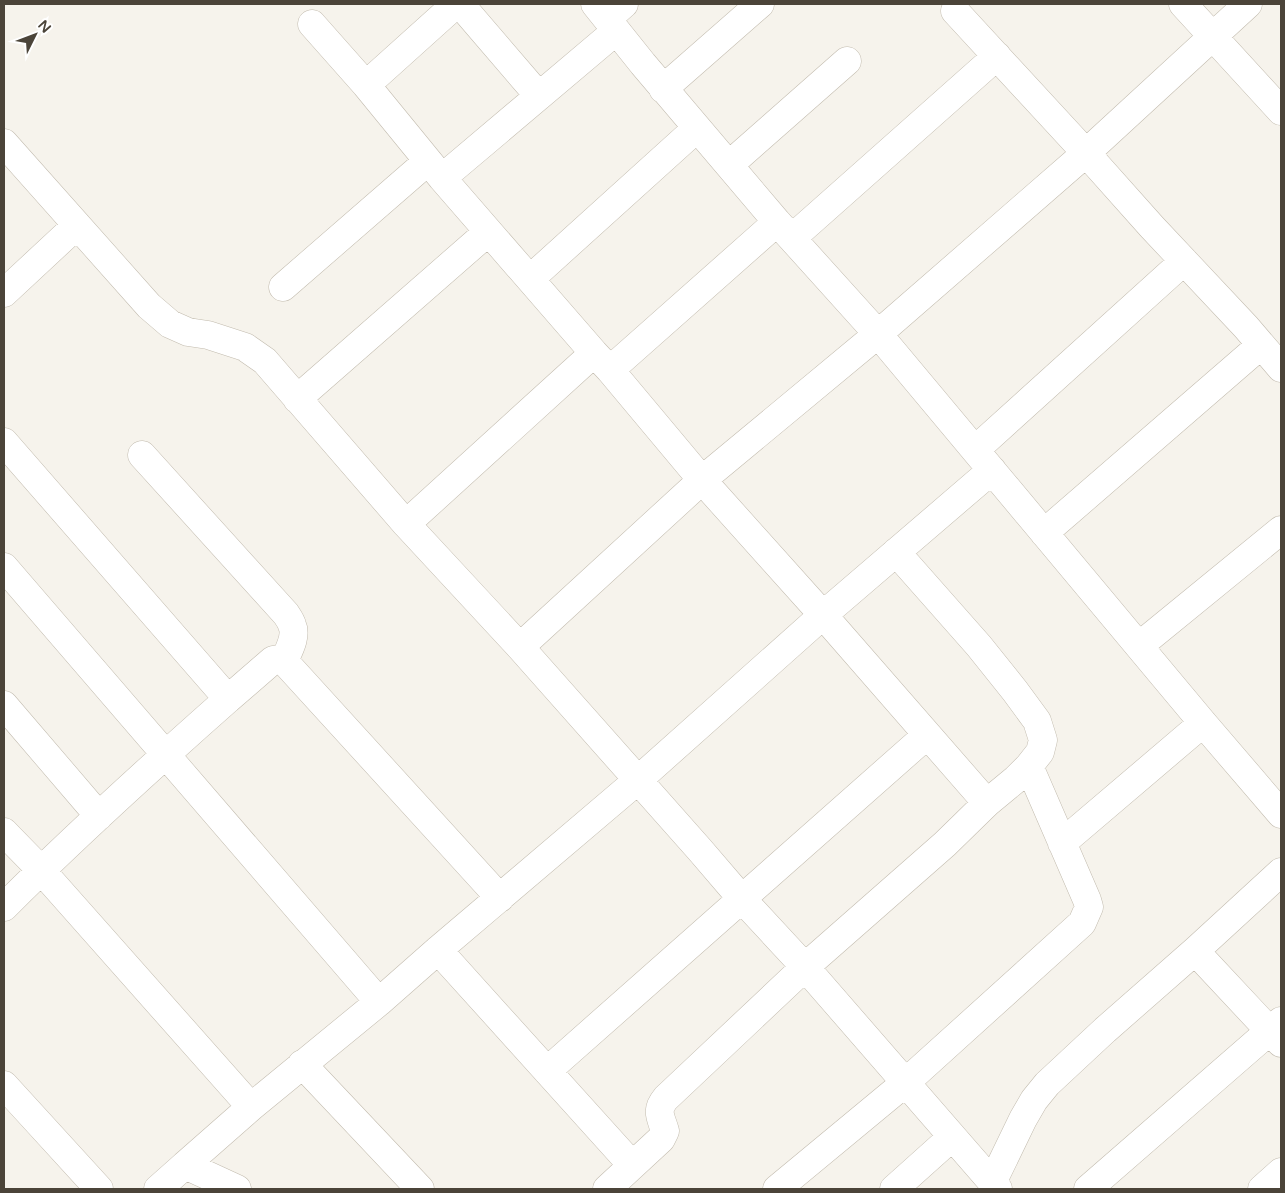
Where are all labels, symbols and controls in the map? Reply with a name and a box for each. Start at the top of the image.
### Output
north arrow [10,10,60,60]
text: N [34,17,54,37]

